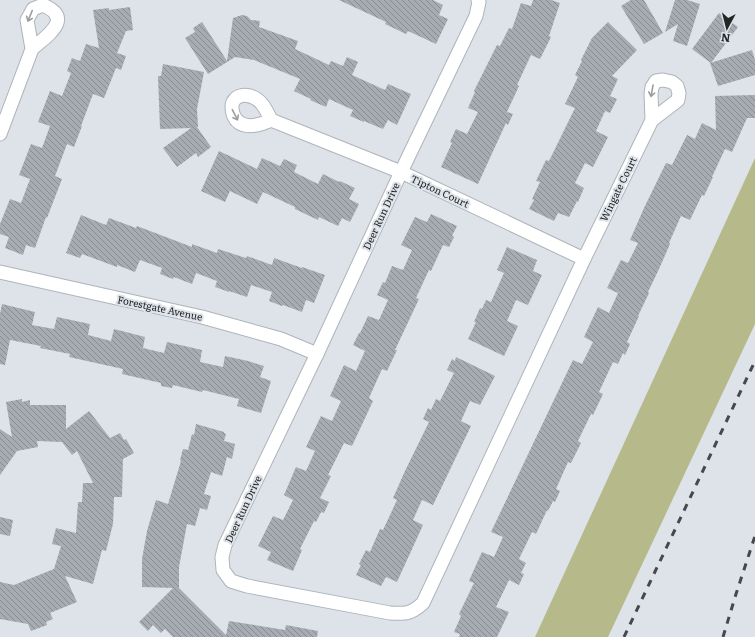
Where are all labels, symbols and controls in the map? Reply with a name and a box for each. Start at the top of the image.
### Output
north arrow [707,8,747,48]
one-way arrow [26,9,33,21]
text: N [720,30,731,47]
one-way arrow [648,84,656,97]
one-way arrow [232,109,239,121]
street label: Wingate Court [595,154,640,224]
street label: Tipton Court [409,170,472,211]
street label: Deer Run Drive [358,180,403,252]
street label: Forestgate Avenue [116,291,204,324]
street label: Deer Run Drive [220,473,265,545]

